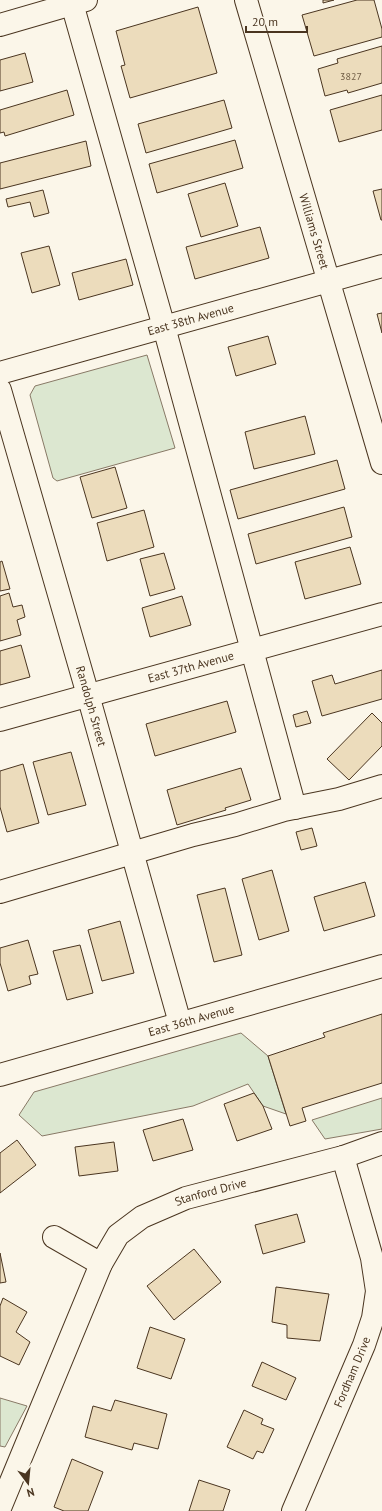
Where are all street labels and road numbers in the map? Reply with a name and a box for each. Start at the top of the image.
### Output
street label: Williams Street [296,192,333,271]
street label: East 38th Avenue [146,300,235,338]
street label: East 37th Avenue [146,648,235,686]
street label: Randolph Street [73,664,110,748]
street label: East 36th Avenue [146,1001,236,1039]
street label: Stanford Drive [172,1175,248,1209]
street label: Fordham Drive [330,1335,373,1410]

